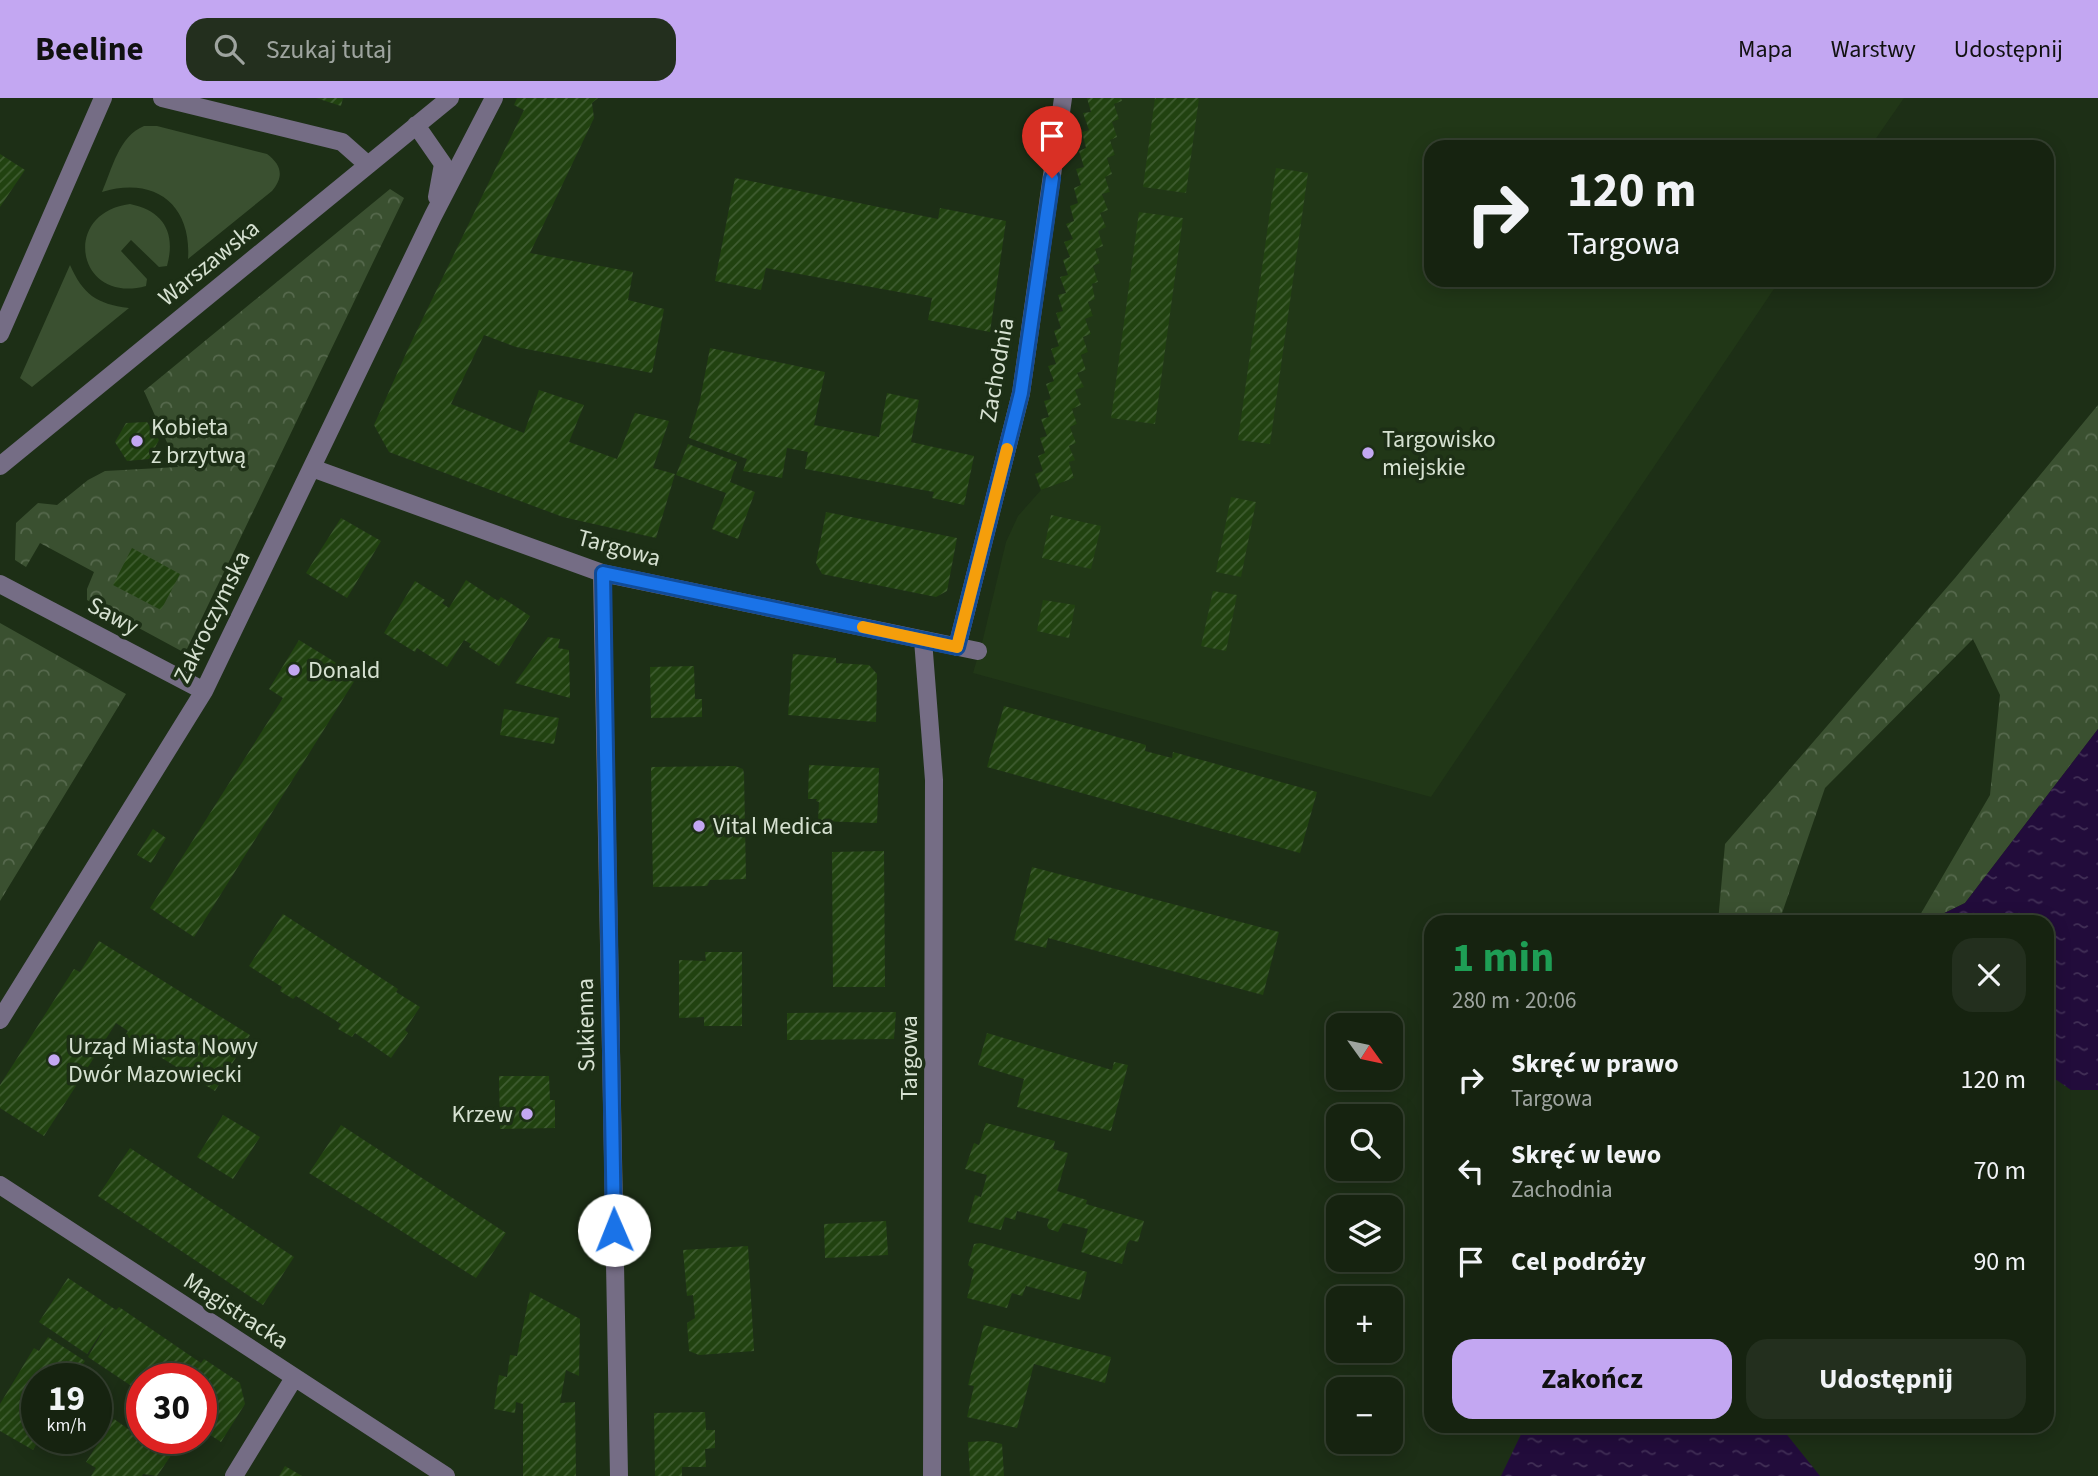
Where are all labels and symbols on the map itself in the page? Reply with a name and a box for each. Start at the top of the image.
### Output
pin [1022,106,1082,178]
street label: Warszawska [151,211,267,315]
street label: Zachodnia [971,315,1023,425]
place label: Kobieta z brzytwą [151,410,246,473]
place label: Targowisko miejskie [1382,422,1496,485]
marker: Kobieta z brzytwą [129,433,145,449]
marker: Targowisko miejskie [1360,445,1376,461]
street label: Targowa [573,520,665,576]
street label: Zakroczymska [165,545,259,689]
street label: Sawy [81,588,145,644]
place label: Donald [308,653,380,688]
marker: Donald [286,662,302,678]
place label: Vital Medica [713,809,833,844]
marker: Vital Medica [691,818,707,834]
street label: Sukienna [568,978,604,1072]
north arrow [1326,1013,1404,1090]
street label: Targowa [892,1015,927,1101]
place label: Urząd Miasta Nowy Dwór Mazowiecki [68,1029,258,1092]
marker: Urząd Miasta Nowy Dwór Mazowiecki [46,1052,62,1068]
place label: Krzew [452,1097,513,1132]
marker: Krzew [519,1106,535,1122]
position arrow [577,1193,651,1267]
street label: Magistracka [176,1264,296,1358]
speed limit sign: 30 [126,1363,217,1454]

